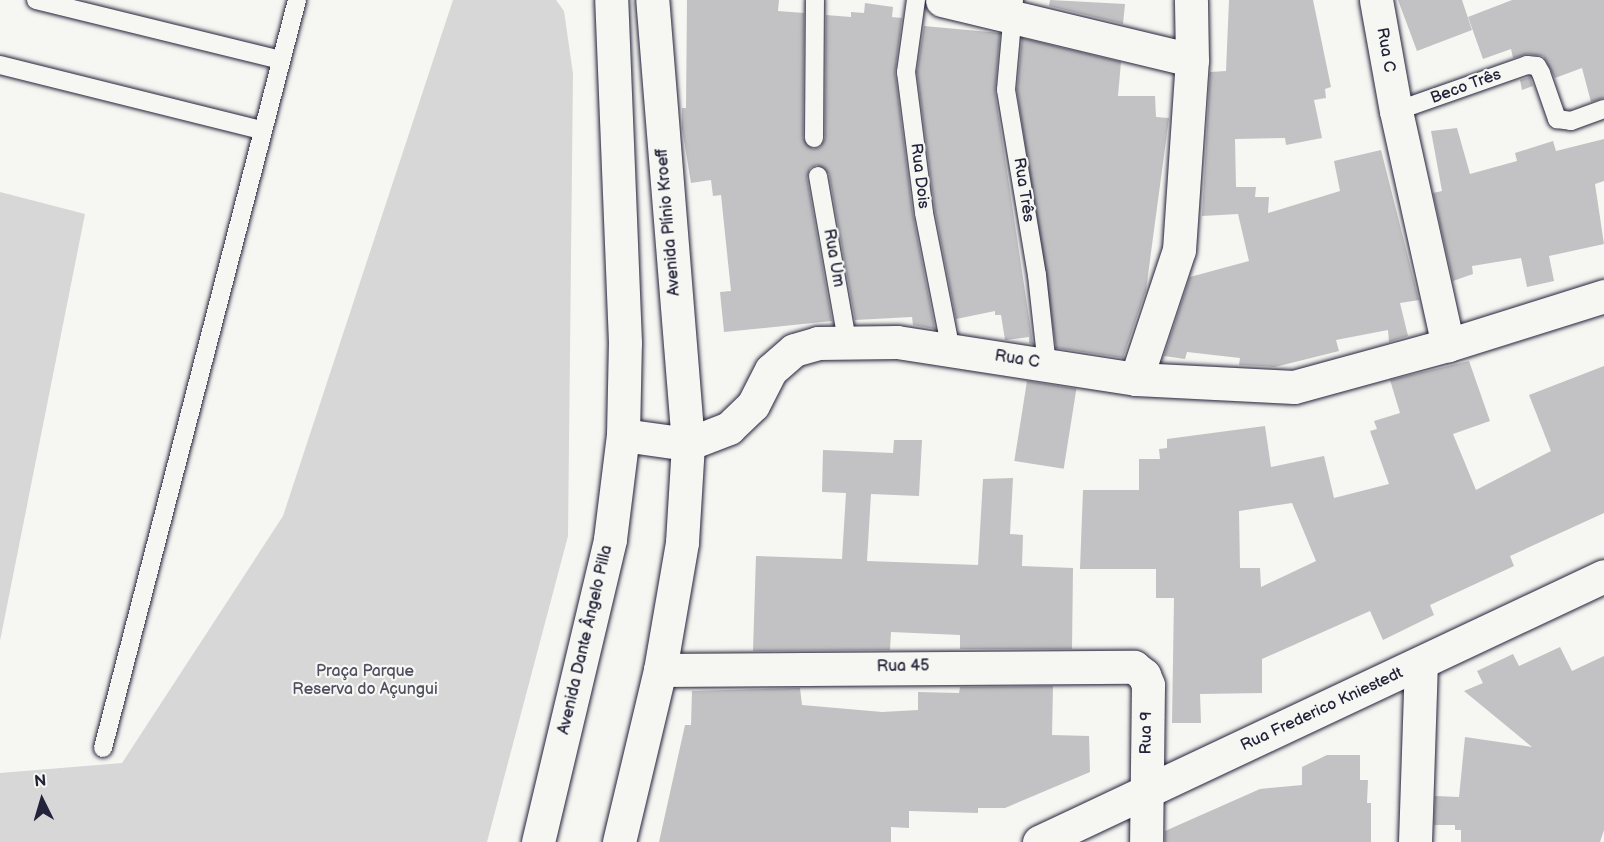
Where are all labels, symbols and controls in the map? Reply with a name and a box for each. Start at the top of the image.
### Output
street label: Rua C [1372,26,1398,74]
street label: Beco Três [1428,65,1504,109]
street label: Rua Dois [905,142,933,210]
street label: Avenida Plínio Kroeff [653,147,685,297]
street label: Rua Três [1008,156,1038,224]
street label: Rua Um [818,227,848,289]
street label: Rua C [993,347,1041,373]
street label: Avenida Dante Ângelo Pilla [555,544,617,736]
street label: Rua 45 [877,657,929,677]
park label: Praça Parque Reserva do Açungui [292,662,438,700]
street label: Rua Frederico Kniestedt [1238,664,1406,756]
street label: Rua 9 [1137,711,1157,755]
north arrow [12,770,72,830]
text: N [34,772,47,792]

